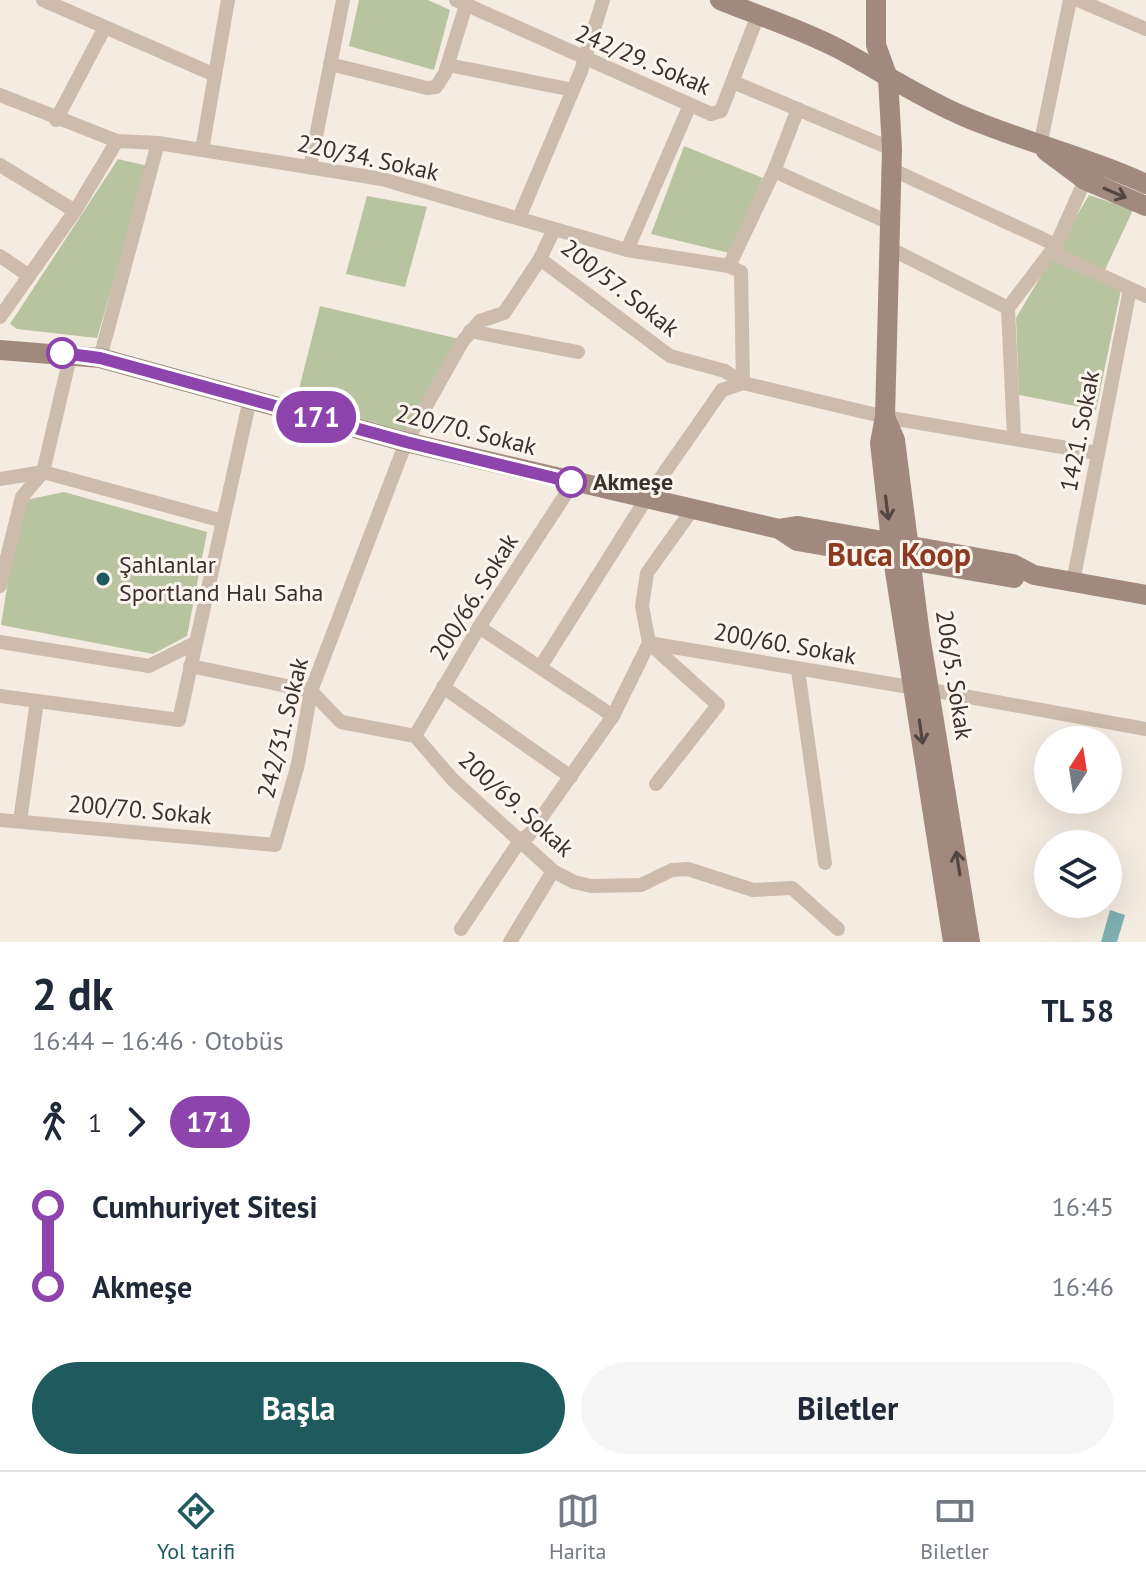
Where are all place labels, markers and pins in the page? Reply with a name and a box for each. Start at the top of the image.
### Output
unlabelled marker [47,338,77,368]
place label: Akmeşe [593,466,673,497]
marker: Akmeşe [556,467,586,497]
place label: Şahlanlar Sportland Halı Saha [119,549,324,608]
marker: Şahlanlar Sportland Halı Saha [94,570,112,588]

